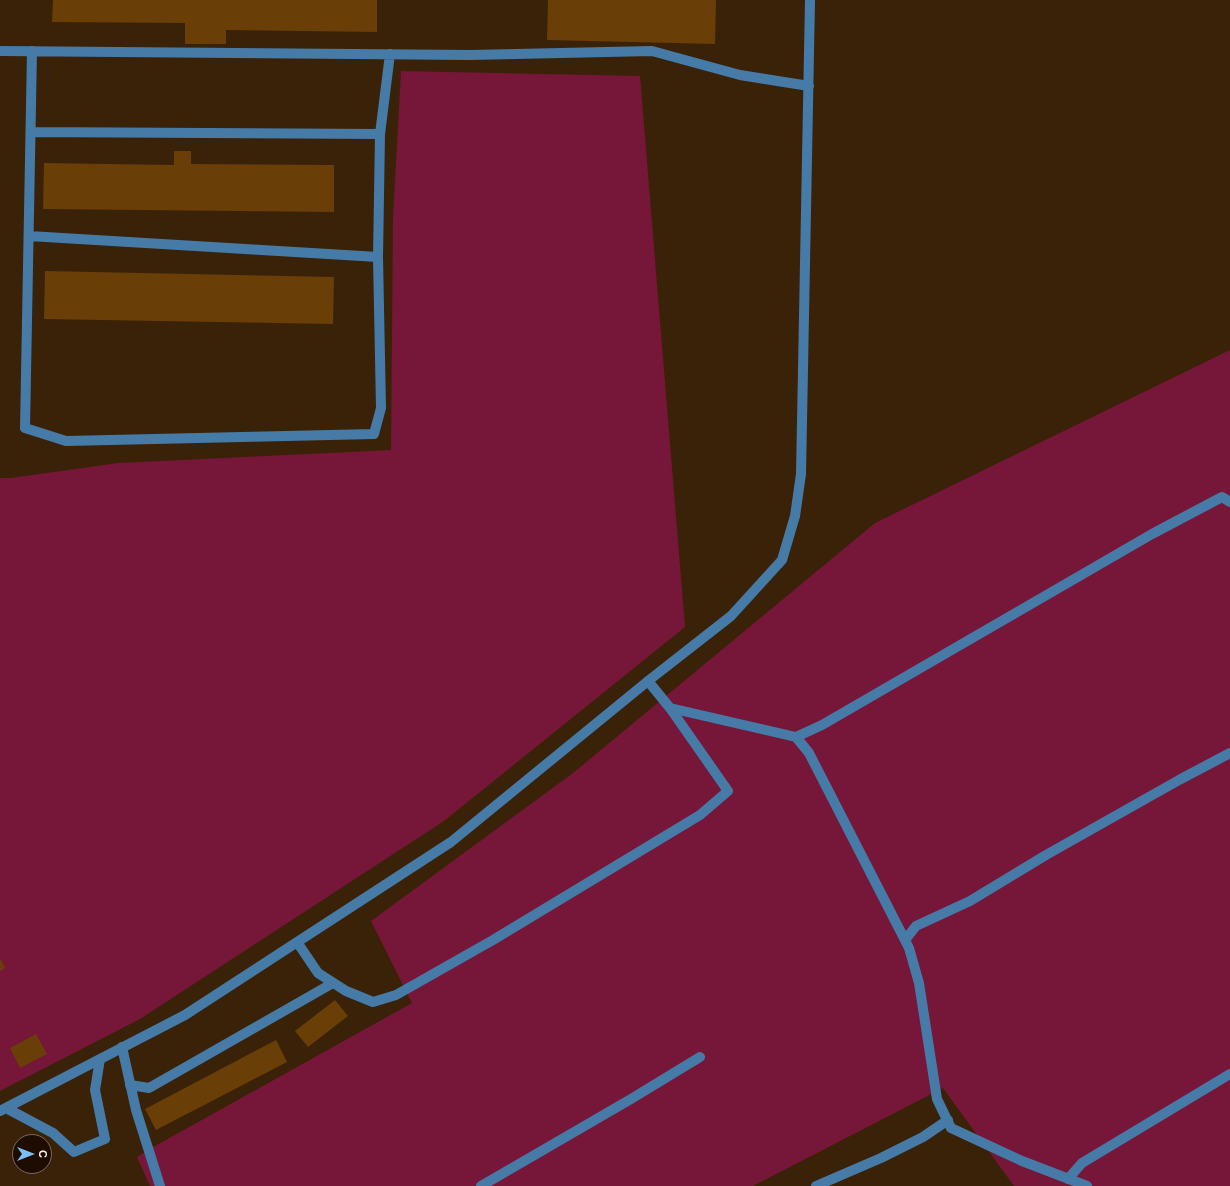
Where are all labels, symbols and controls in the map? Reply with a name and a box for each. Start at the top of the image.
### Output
north arrow [12,1134,52,1174]
text: С [37,1150,49,1158]

